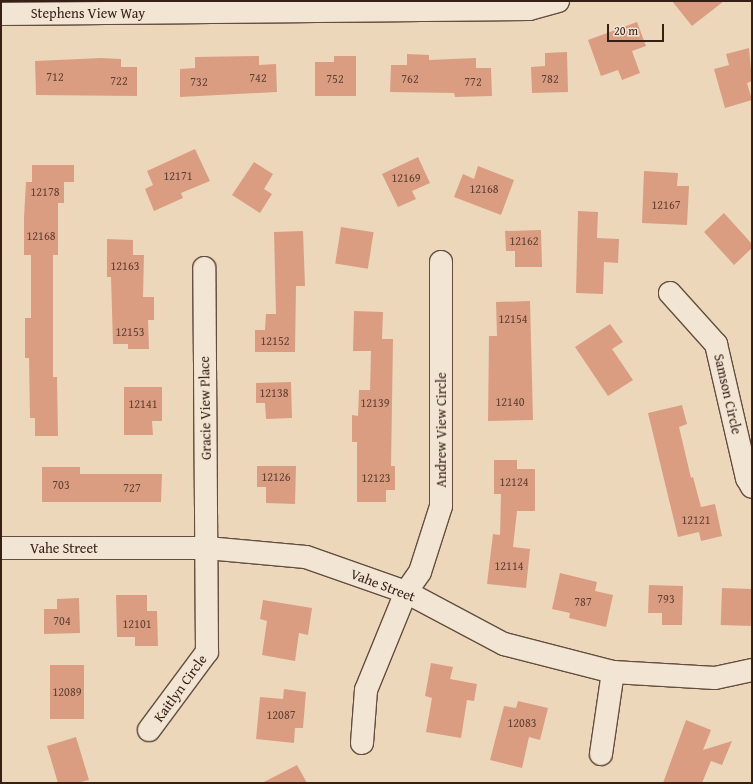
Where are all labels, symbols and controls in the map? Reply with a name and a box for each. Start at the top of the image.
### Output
street label: Stephens View Way [31,5,145,21]
scale bar [609,16,666,42]
text: 20 m [614,22,638,39]
house number: 712 [46,70,64,84]
house number: 742 [249,71,267,85]
house number: 752 [326,72,344,86]
house number: 762 [401,72,419,86]
house number: 782 [541,72,559,86]
house number: 722 [110,74,128,88]
house number: 732 [190,75,208,89]
house number: 772 [464,75,482,89]
house number: 12171 [164,169,192,183]
house number: 12169 [392,171,420,185]
house number: 12168 [470,182,498,196]
house number: 12178 [31,185,59,199]
house number: 12167 [652,198,680,212]
house number: 12168 [27,229,55,243]
house number: 12162 [510,234,538,248]
house number: 12163 [111,259,139,273]
house number: 12154 [499,312,527,326]
house number: 12153 [116,325,144,339]
house number: 12152 [261,334,289,348]
street label: Samson Circle [711,352,745,436]
street label: Gracie View Place [196,356,214,460]
street label: Andrew View Circle [433,372,449,488]
house number: 12138 [260,386,288,400]
house number: 12140 [496,395,524,409]
house number: 12139 [361,396,389,410]
house number: 12141 [129,397,157,411]
house number: 12126 [262,470,290,484]
house number: 12123 [362,471,390,485]
house number: 12124 [500,475,528,489]
house number: 703 [52,478,70,492]
house number: 727 [123,481,141,495]
house number: 12121 [682,513,710,527]
street label: Vahe Street [30,540,98,556]
house number: 12114 [495,559,523,573]
street label: Vahe Street [348,565,418,605]
house number: 793 [657,592,675,606]
house number: 787 [574,595,592,609]
house number: 704 [53,614,71,628]
house number: 12101 [123,617,151,631]
street label: Kaitlyn Circle [150,651,210,725]
house number: 12089 [53,685,81,699]
house number: 12087 [267,708,295,722]
house number: 12083 [508,716,536,730]

